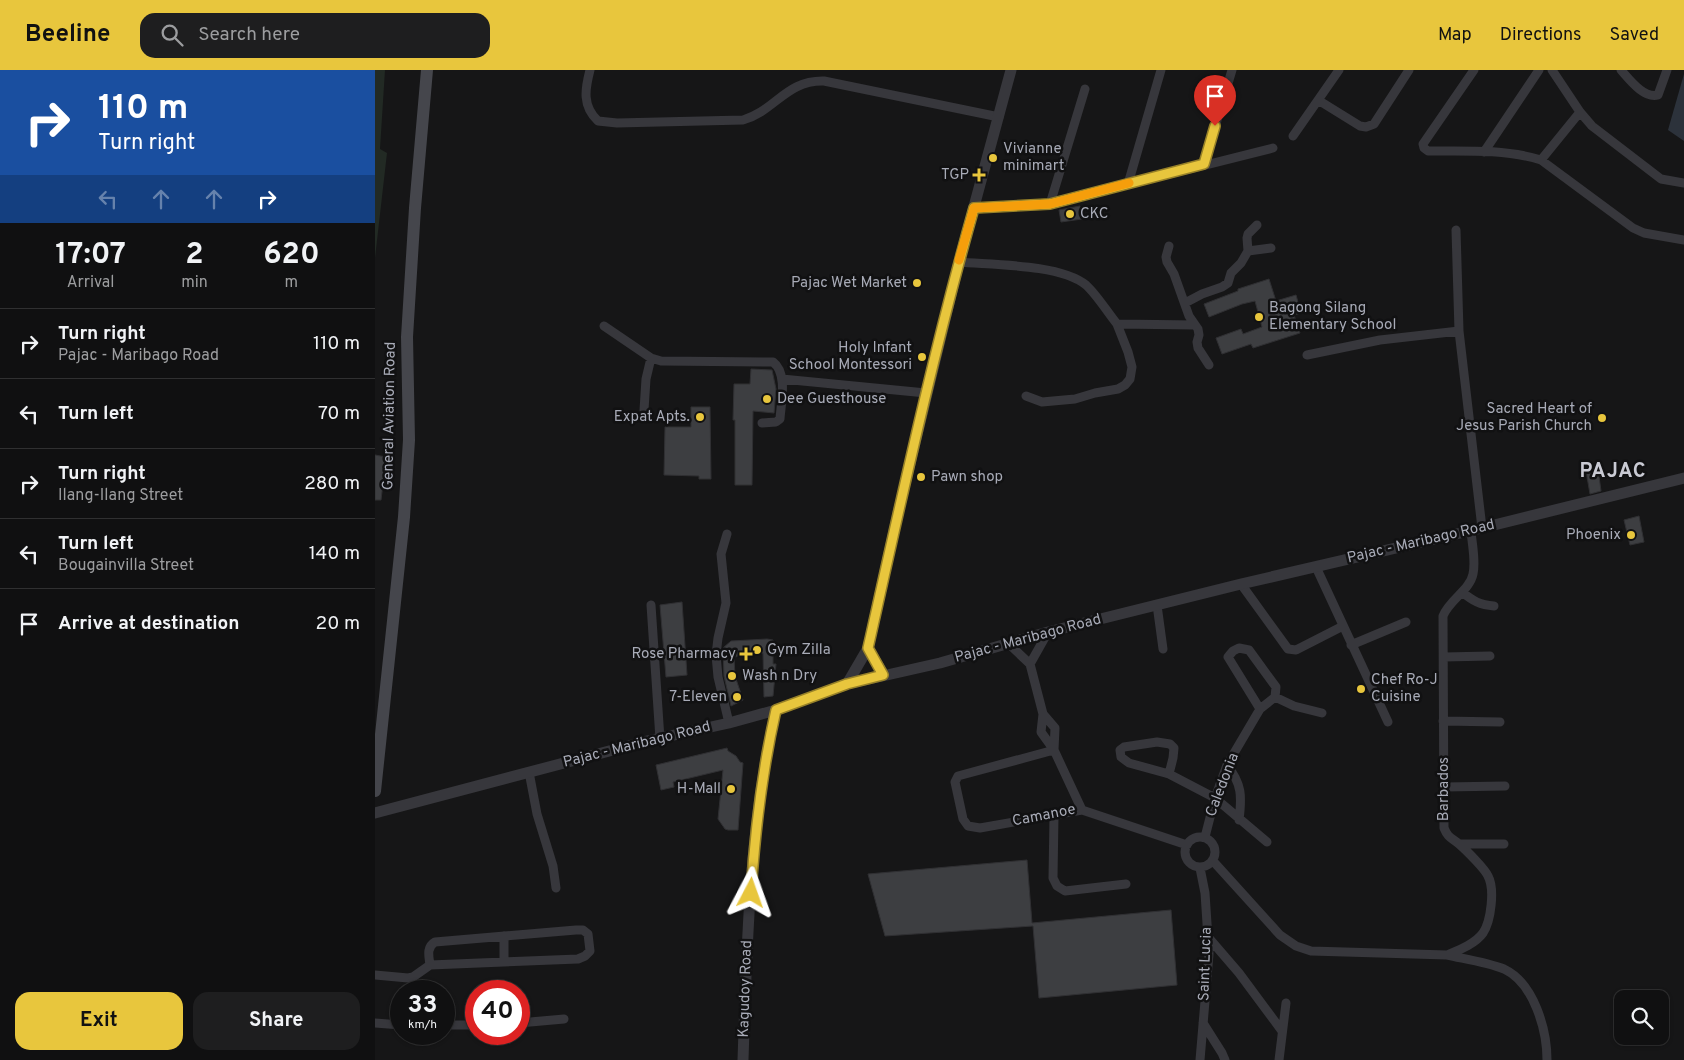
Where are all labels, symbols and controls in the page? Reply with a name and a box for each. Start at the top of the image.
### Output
search box [140,13,490,58]
text: Beeline [25,20,110,50]
icon: search [158,21,186,49]
text: Search here [198,23,300,47]
text: Map [1438,24,1472,47]
text: Directions [1500,24,1582,47]
text: Saved [1610,24,1659,47]
pin [1194,75,1236,126]
icon: arrive [1201,82,1229,110]
text: 110 m [98,87,188,131]
icon: right [15,90,80,155]
text: Turn right [98,130,195,157]
place label: Vivianne minimart [1003,140,1064,176]
marker: Vivianne minimart [987,152,999,164]
place label: TGP [941,166,969,185]
marker: TGP [973,169,985,181]
icon: left [94,185,122,213]
icon: ahead [147,185,175,213]
icon: ahead [200,185,228,213]
icon: right [253,185,281,213]
place label: CKC [1080,205,1109,224]
marker: CKC [1064,208,1076,220]
text: 17:07 [55,237,126,274]
text: 2 [185,237,204,274]
text: 620 [263,237,320,274]
text: Arrival [67,273,114,293]
text: min [181,273,208,293]
text: m [285,273,298,293]
place label: Pajac Wet Market [791,274,907,293]
marker: Pajac Wet Market [911,277,923,289]
place label: Bagong Silang Elementary School [1269,299,1396,335]
marker: Bagong Silang Elementary School [1253,311,1265,323]
text: Turn right [58,322,146,346]
icon: right [15,330,43,358]
text: 110 m [313,332,360,356]
place label: Holy Infant School Montessori [789,339,912,375]
street label: General Aviation Road [379,342,401,490]
text: Pajac - Maribago Road [58,346,219,366]
marker: Holy Infant School Montessori [916,351,928,363]
place label: Dee Guesthouse [777,390,886,409]
marker: Dee Guesthouse [761,393,773,405]
icon: left [15,400,43,428]
place label: Sacred Heart of Jesus Parish Church [1456,400,1592,436]
text: Turn left [58,402,134,426]
text: 70 m [318,402,360,426]
place label: Expat Apts. [614,408,690,427]
marker: Expat Apts. [694,411,706,423]
marker: Sacred Heart of Jesus Parish Church [1596,412,1608,424]
district label: PAJAC [1579,459,1647,485]
text: Turn right [58,462,146,486]
place label: Pawn shop [931,468,1003,487]
icon: right [15,470,43,498]
marker: Pawn shop [915,471,927,483]
text: 280 m [304,472,360,496]
text: Ilang-Ilang Street [58,486,183,506]
street label: Pajac - Maribago Road [1345,516,1497,568]
place label: Phoenix [1566,526,1621,545]
marker: Phoenix [1625,529,1637,541]
text: Turn left [58,532,134,556]
icon: left [15,540,43,568]
text: 140 m [309,542,360,566]
text: Bougainvilla Street [58,556,194,576]
icon: arrive [15,610,43,638]
street label: Pajac - Maribago Road [953,610,1103,668]
text: Arrive at destination [58,612,239,636]
text: 20 m [316,612,360,636]
place label: Gym Zilla [767,641,831,660]
marker: Gym Zilla [751,644,763,656]
place label: Rose Pharmacy [631,645,736,664]
marker: Rose Pharmacy [740,648,752,660]
place label: Wash n Dry [742,667,817,686]
marker: Wash n Dry [726,670,738,682]
place label: Chef Ro-J Cuisine [1371,671,1438,707]
marker: Chef Ro-J Cuisine [1355,683,1367,695]
place label: 7-Eleven [669,688,727,707]
marker: 7-Eleven [731,691,743,703]
street label: Pajac - Maribago Road [561,718,713,772]
street label: Caledonia [1202,750,1244,820]
street label: Barbados [1435,757,1454,821]
place label: H-Mall [677,780,721,799]
marker: H-Mall [725,783,737,795]
street label: Camanoe [1011,801,1077,831]
position arrow [724,866,776,918]
street label: Saint Lucia [1195,927,1217,1001]
street label: Kagudoy Road [735,940,757,1038]
speed limit sign: 40 [465,980,530,1045]
text: 33 [408,990,437,1022]
map controls [1614,990,1669,1045]
button: search [1614,990,1669,1045]
button: Exit [15,992,183,1050]
button: Share [193,992,360,1050]
text: km/h [408,1017,437,1033]

